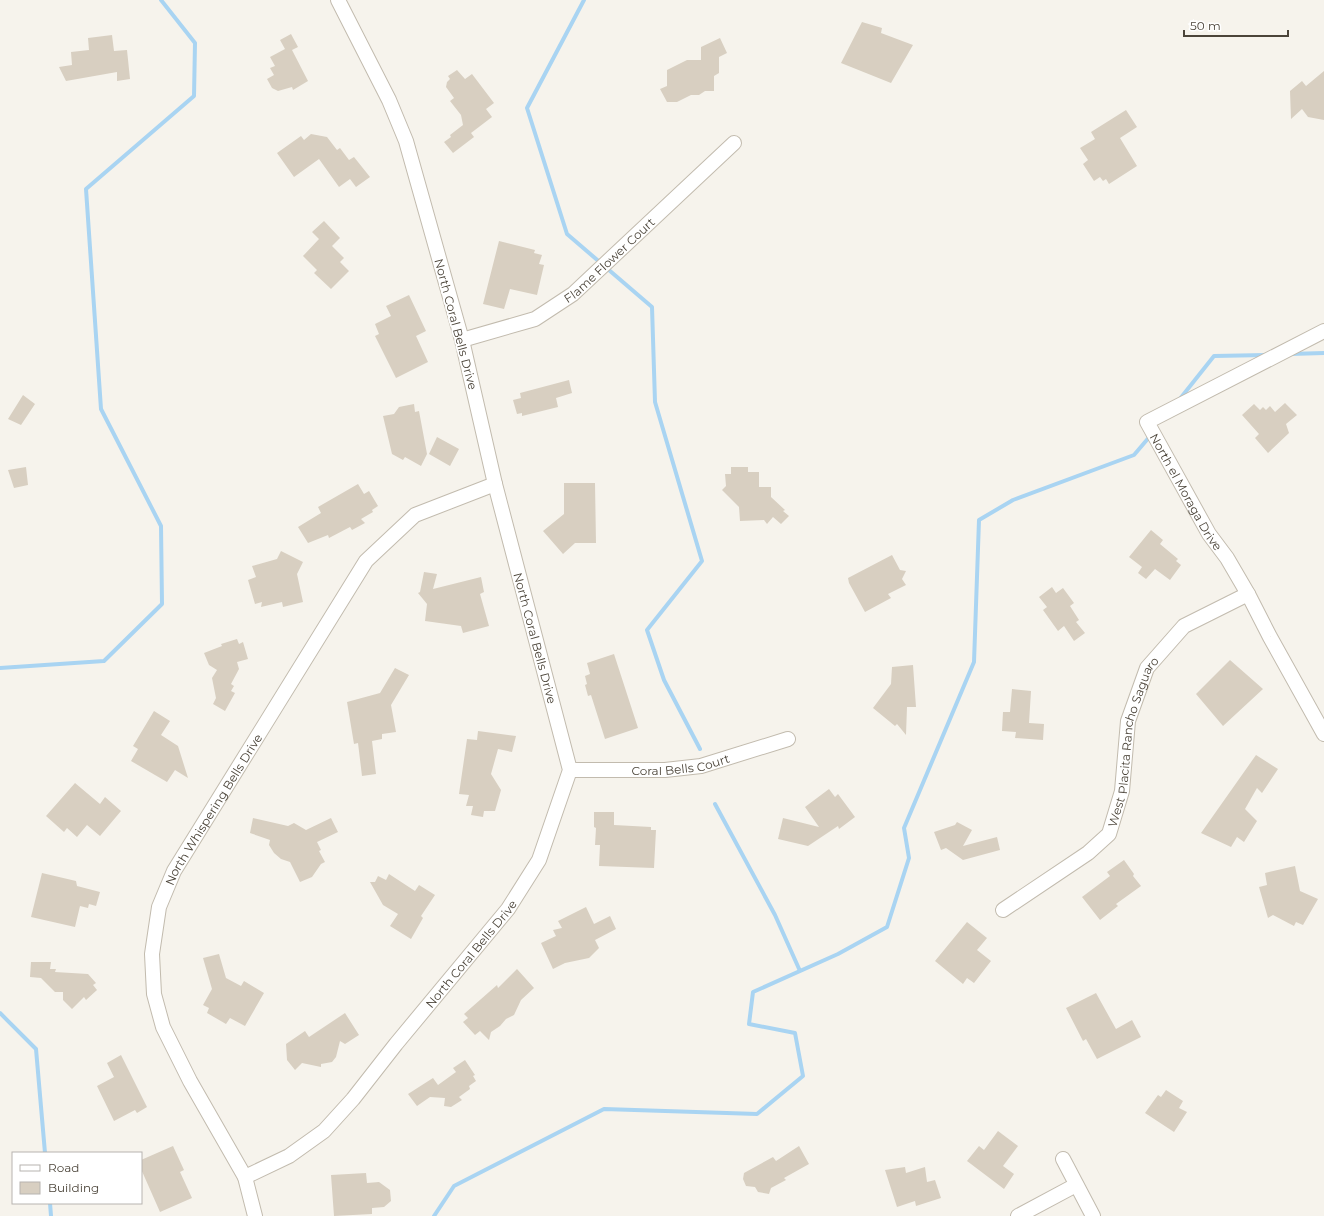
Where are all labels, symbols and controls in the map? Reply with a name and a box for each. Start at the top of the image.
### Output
scale bar [1184,12,1288,38]
text: 50 m [1190,18,1221,33]
street label: Flame Flower Court [561,214,658,306]
street label: North Coral Bells Drive [431,257,481,391]
street label: North el Moraga Drive [1147,430,1226,553]
street label: North Coral Bells Drive [510,571,560,705]
street label: West Placita Rancho Saguaro [1104,653,1161,829]
street label: North Whispering Bells Drive [161,731,265,887]
street label: Coral Bells Court [631,750,731,778]
street label: North Coral Bells Drive [422,897,519,1011]
legend [12,1152,142,1204]
text: Road [48,1160,79,1175]
text: Building [48,1180,99,1195]

